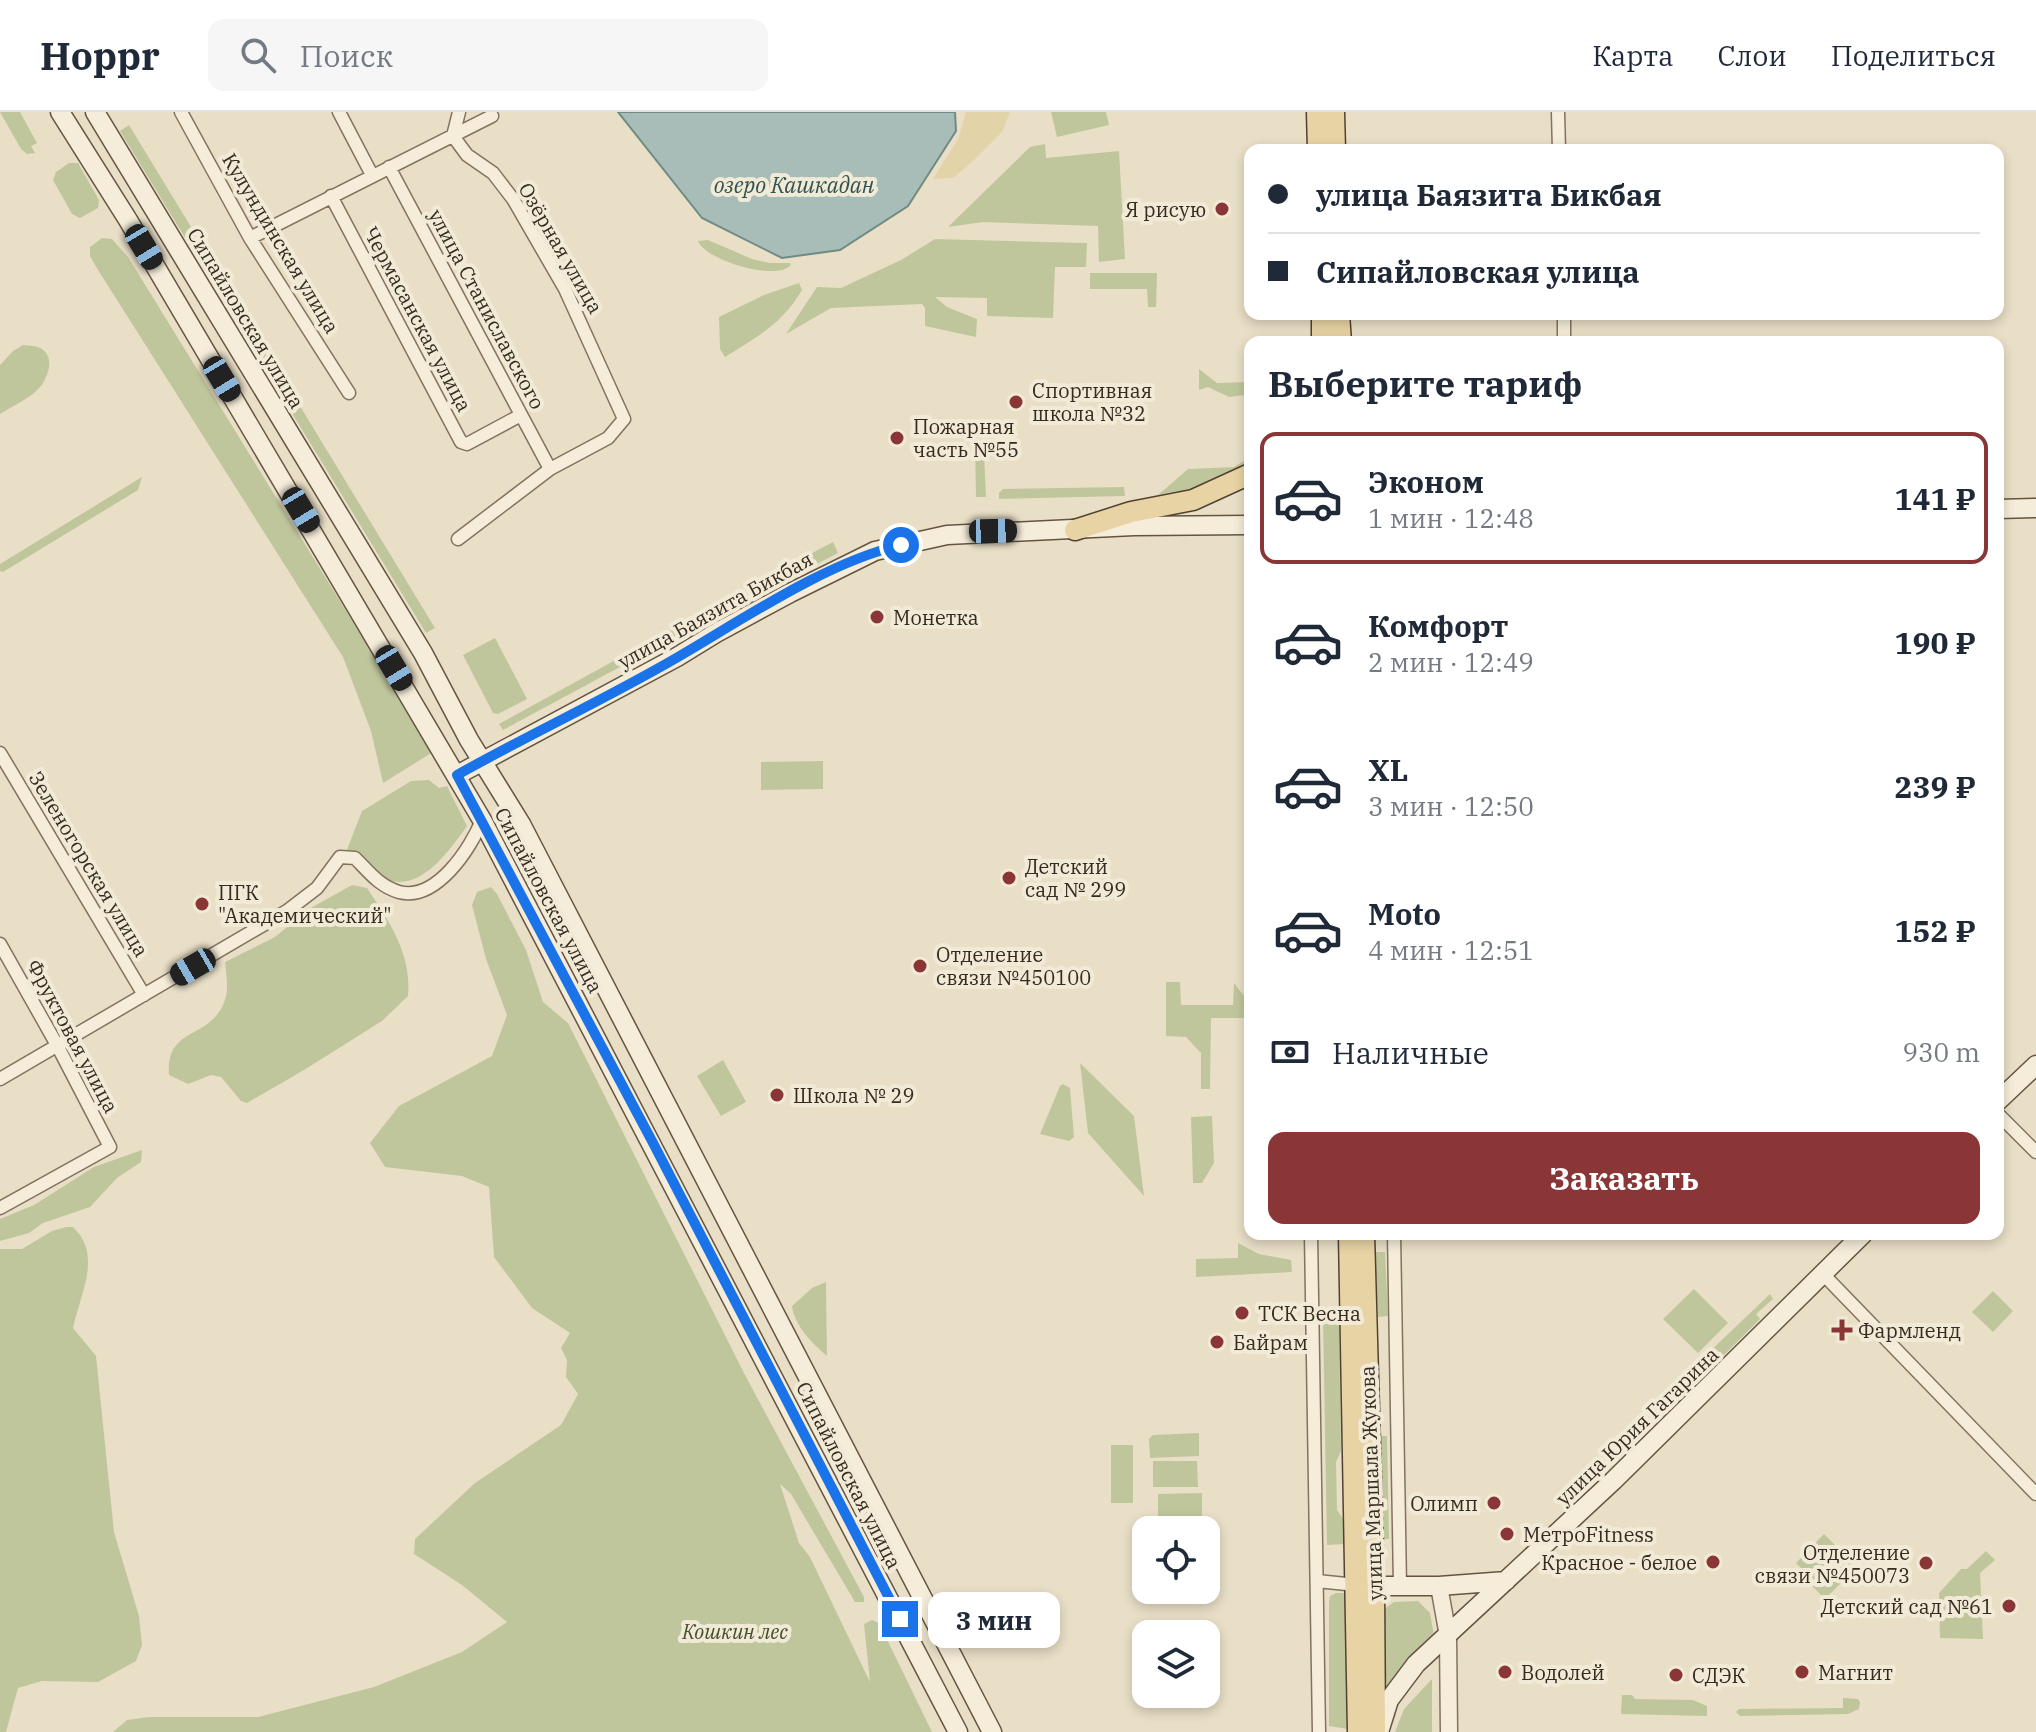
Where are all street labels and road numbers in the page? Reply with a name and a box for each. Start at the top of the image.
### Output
street label: Кулундинская улица [216,148,346,338]
street label: Озёрная улица [513,178,609,318]
street label: улица Станиславского [423,204,551,414]
street label: Чермасанская улица [358,222,478,416]
street label: Сипайловская улица [181,223,311,413]
street label: улица Баязита Бикбая [613,545,817,675]
street label: Зеленогорская улица [23,766,155,962]
street label: Сипайловская улица [489,803,609,998]
street label: Фруктовая улица [21,954,125,1118]
street label: улица Юрия Гагарина [1550,1341,1724,1511]
street label: улица Маршала Жукова [1353,1365,1389,1601]
street label: Сипайловская улица [790,1377,908,1573]

